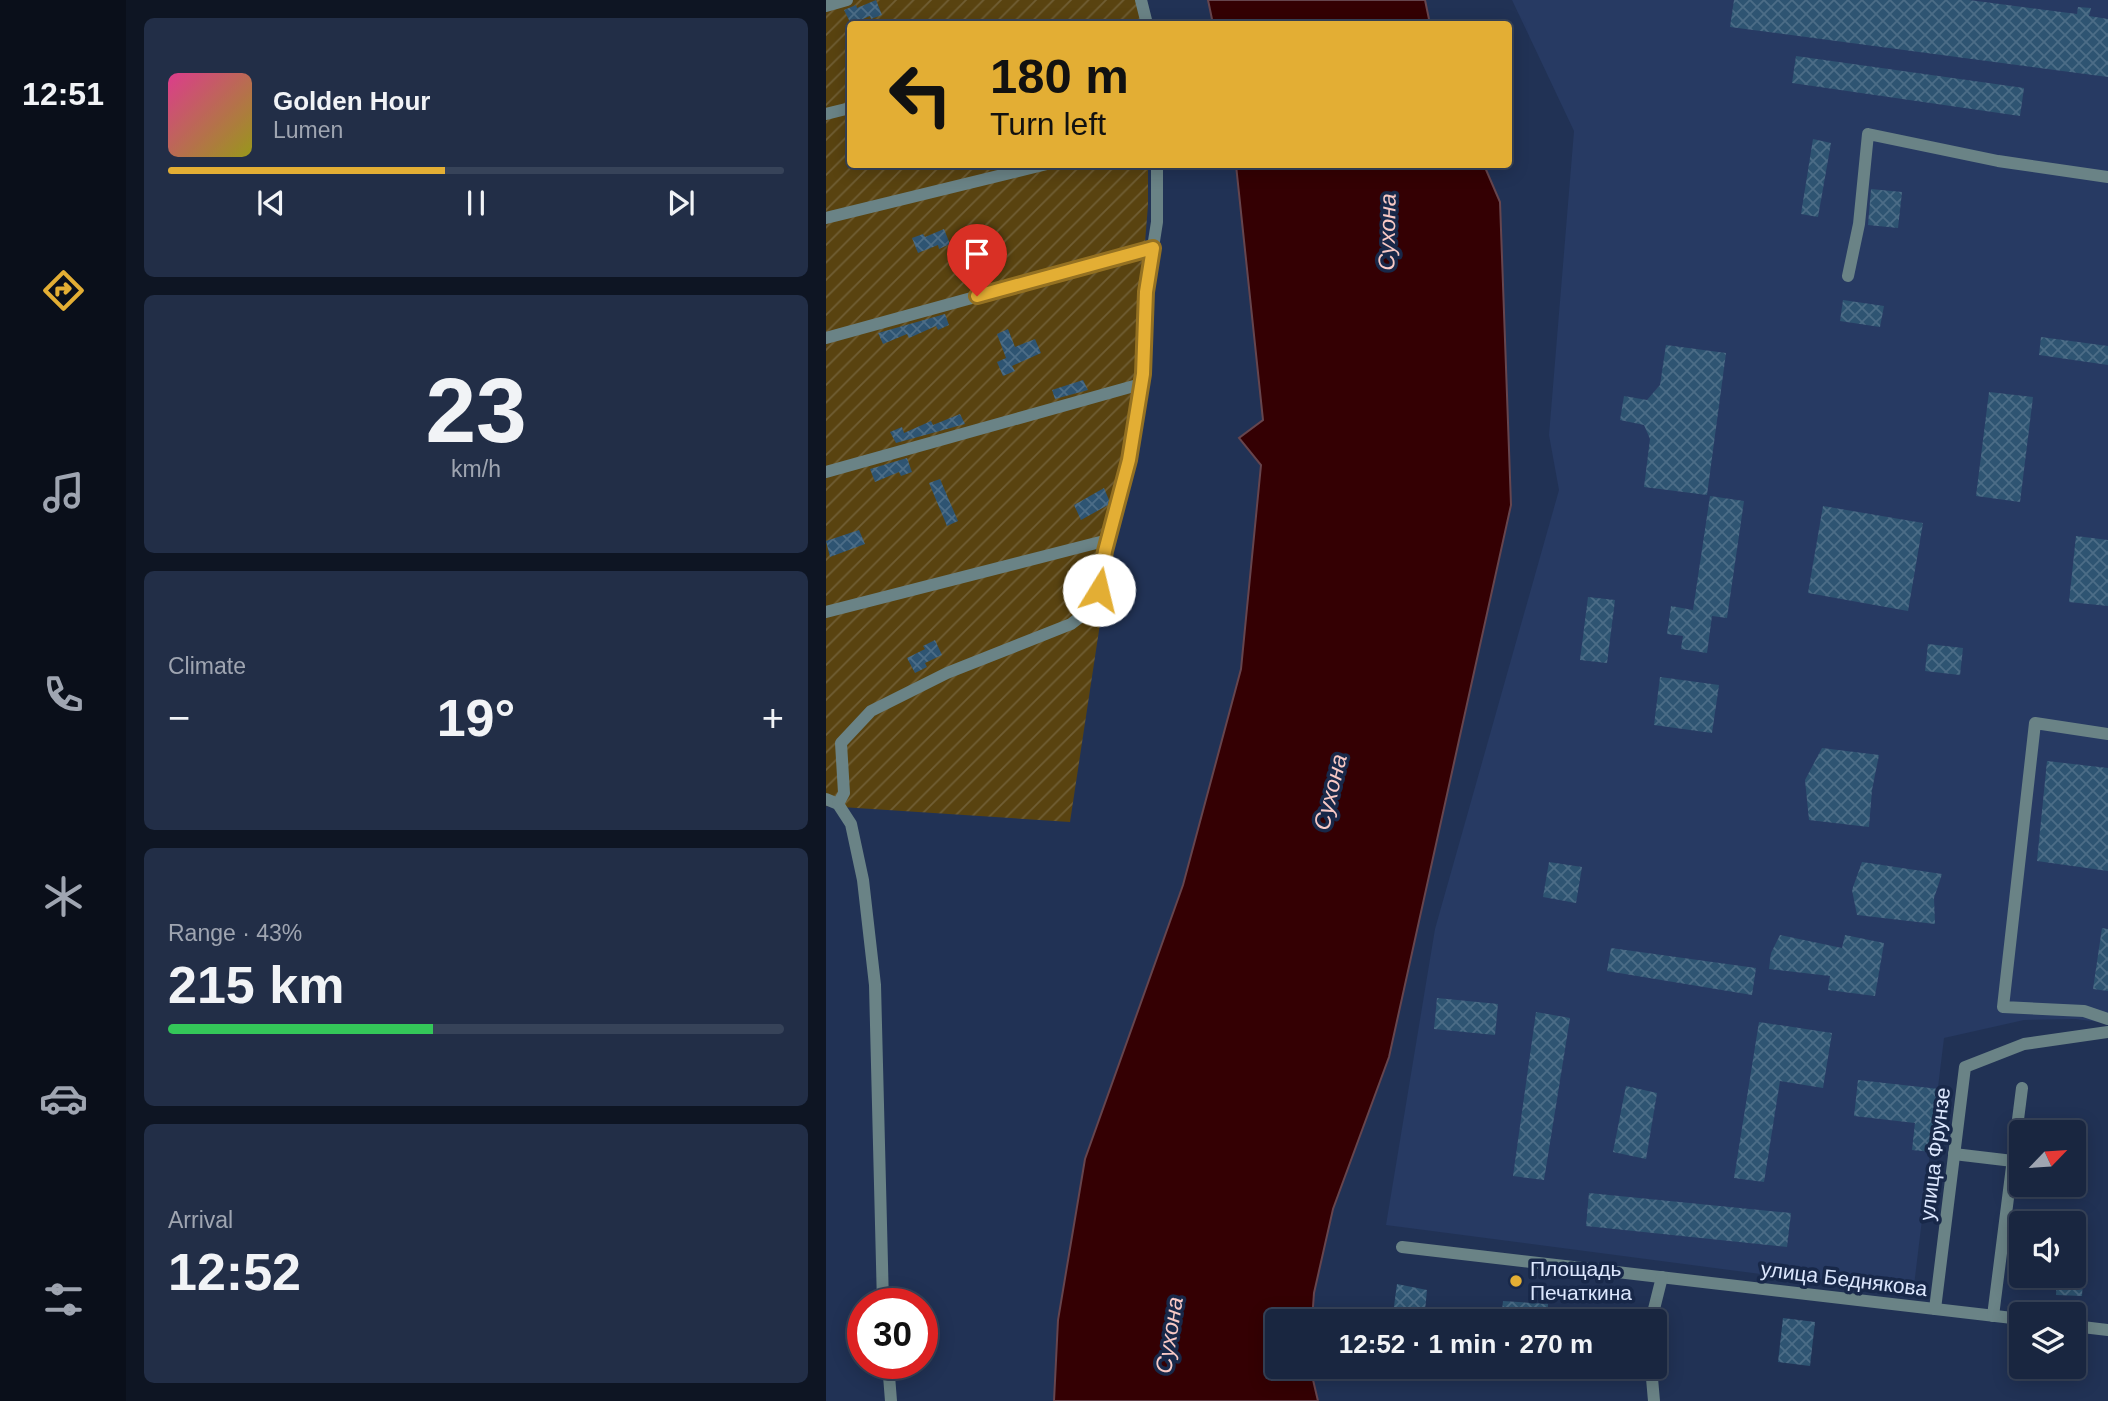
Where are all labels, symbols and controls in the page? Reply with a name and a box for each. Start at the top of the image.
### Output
icon: left [875,49,966,140]
text: 180 m [990,49,1129,103]
text: 12:51 [22,76,104,112]
text: Golden Hour [273,86,430,116]
text: Turn left [990,106,1106,142]
text: Lumen [273,117,343,143]
icon: previous [252,184,290,222]
icon: pause [457,184,495,222]
icon: next [662,184,700,222]
water label: Сухона [1373,193,1401,271]
pin [947,224,1007,296]
icon: arrive [958,235,996,273]
icon: directions [39,266,88,315]
text: 23 [425,360,527,461]
text: km/h [451,456,501,482]
icon: music [39,468,88,517]
position arrow [1062,553,1136,627]
text: Climate [168,653,246,679]
icon: phone [39,670,88,719]
text: 19° [437,689,515,747]
text: − [168,697,190,739]
text: + [762,697,784,739]
water label: Сухона [1308,751,1352,833]
icon: climate [39,872,88,921]
text: Range · 43% [168,920,302,946]
text: 215 km [168,956,344,1014]
icon: car [39,1074,88,1123]
street label: улица Фрунзе [1915,1086,1954,1222]
north arrow [2009,1120,2086,1197]
map controls [2009,1120,2086,1379]
text: Arrival [168,1207,233,1233]
button: sound [2009,1211,2086,1288]
text: 12:52 [168,1243,301,1301]
place label: Площадь Печаткина [1530,1257,1632,1304]
street label: улица Беднякова [1760,1257,1929,1300]
marker: Площадь Печаткина [1508,1273,1524,1289]
icon: filters [39,1275,88,1324]
speed limit sign: 30 [847,1288,938,1379]
water label: Сухона [1150,1295,1188,1375]
button: layers [2009,1302,2086,1379]
text: 12:52 · 1 min · 270 m [1339,1329,1593,1359]

